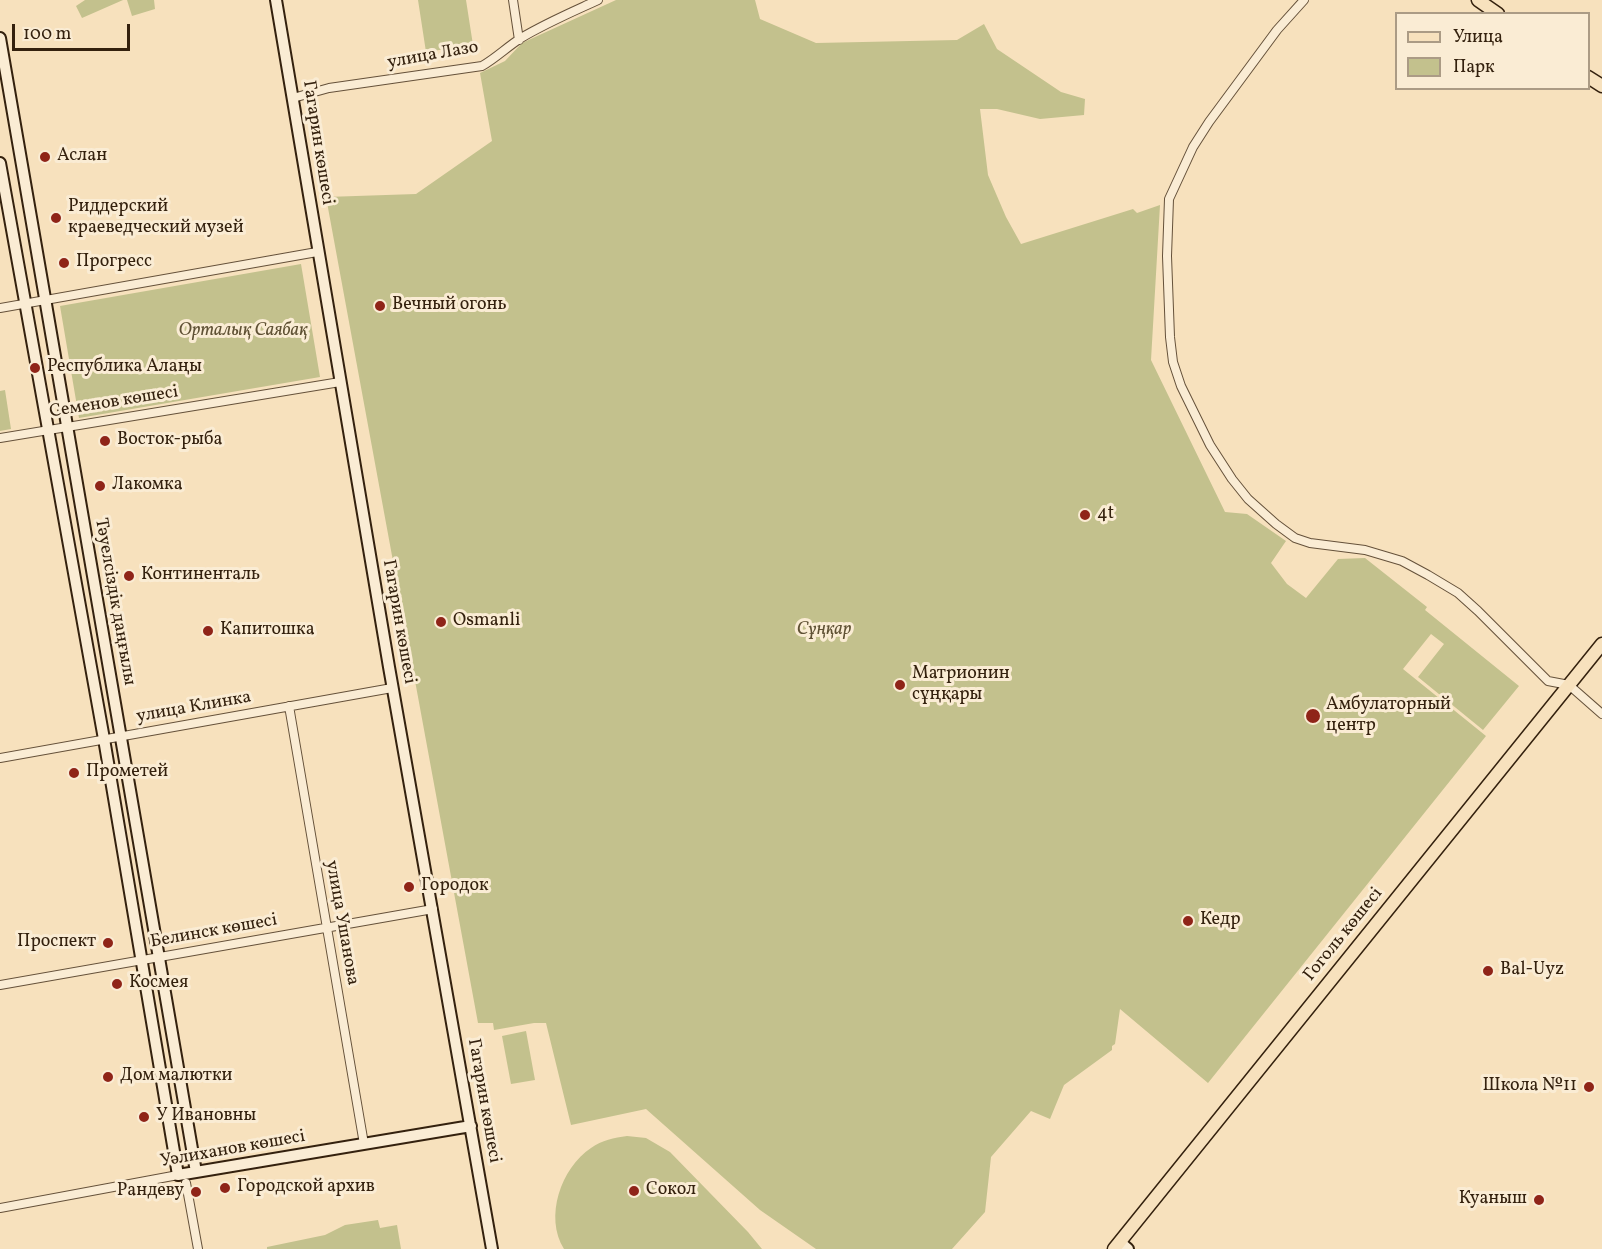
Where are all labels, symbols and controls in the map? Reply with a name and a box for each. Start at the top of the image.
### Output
scale bar [15,12,134,50]
legend [1395,12,1590,90]
text: 100 m [23,22,72,47]
text: Улица [1453,25,1503,50]
street label: улица Лазо [386,37,480,75]
text: Парк [1453,55,1495,80]
street label: Гагарин көшесі [296,79,338,207]
place label: Аслан [57,146,107,168]
marker: Аслан [38,150,52,164]
place label: Риддерский краеведческий музей [68,197,244,240]
marker: Риддерский краеведческий музей [49,211,63,225]
place label: Прогресс [76,252,152,274]
marker: Прогресс [57,256,71,270]
place label: Вечный огонь [392,295,507,317]
marker: Вечный огонь [373,299,387,313]
park label: Орталық Саябақ [178,321,308,343]
place label: Республика Алаңы [47,357,202,379]
marker: Республика Алаңы [28,361,42,375]
street label: Семенов көшесі [48,382,180,424]
place label: Восток-рыба [117,430,222,452]
marker: Восток-рыба [98,434,112,448]
place label: Лакомка [112,475,183,497]
marker: Лакомка [93,479,107,493]
place label: 4t [1097,504,1114,526]
marker: 4t [1078,508,1092,522]
street label: Тәуелсіздік даңғылы [89,517,139,687]
street label: Гагарин көшесі [376,558,420,686]
place label: Континенталь [141,565,260,587]
marker: Континенталь [122,569,136,583]
place label: Osmanli [453,611,520,633]
marker: Osmanli [434,615,448,629]
place label: Капитошка [220,620,315,642]
park label: Сұңқар [797,620,851,642]
marker: Капитошка [201,624,215,638]
place label: Матрионин сұңқары [912,664,1010,706]
marker: Матрионин сұңқары [893,678,907,692]
street label: улица Клинка [135,687,253,729]
place label: Амбулаторный центр [1326,695,1451,738]
marker: Амбулаторный центр [1304,707,1322,725]
place label: Прометей [86,762,168,784]
marker: Прометей [67,766,81,780]
street label: улица Ушанова [319,859,363,987]
place label: Городок [421,876,489,898]
marker: Городок [402,880,416,894]
street label: Гоголь көшесі [1300,884,1388,986]
street label: Белинск көшесі [149,910,279,954]
place label: Кедр [1200,910,1241,932]
marker: Кедр [1181,914,1195,928]
place label: Проспект [17,932,96,954]
marker: Проспект [101,936,115,950]
place label: Bal-Uyz [1500,960,1564,982]
marker: Bal-Uyz [1481,964,1495,978]
place label: Космея [129,973,188,995]
marker: Космея [110,977,124,991]
street label: Гагарин көшесі [461,1037,505,1165]
place label: Дом малютки [120,1066,232,1088]
marker: Дом малютки [101,1070,115,1084]
place label: Школа №11 [1483,1076,1577,1098]
marker: Школа №11 [1582,1080,1596,1094]
place label: У Ивановны [156,1106,256,1128]
marker: У Ивановны [137,1110,151,1124]
street label: Уәлиханов көшесі [159,1127,307,1173]
place label: Городской архив [237,1177,375,1199]
place label: Сокол [646,1180,696,1202]
place label: Рандеву [117,1181,184,1203]
marker: Городской архив [218,1181,232,1195]
marker: Сокол [627,1184,641,1198]
marker: Рандеву [189,1185,203,1199]
place label: Куаныш [1459,1189,1527,1211]
marker: Куаныш [1532,1193,1546,1207]

